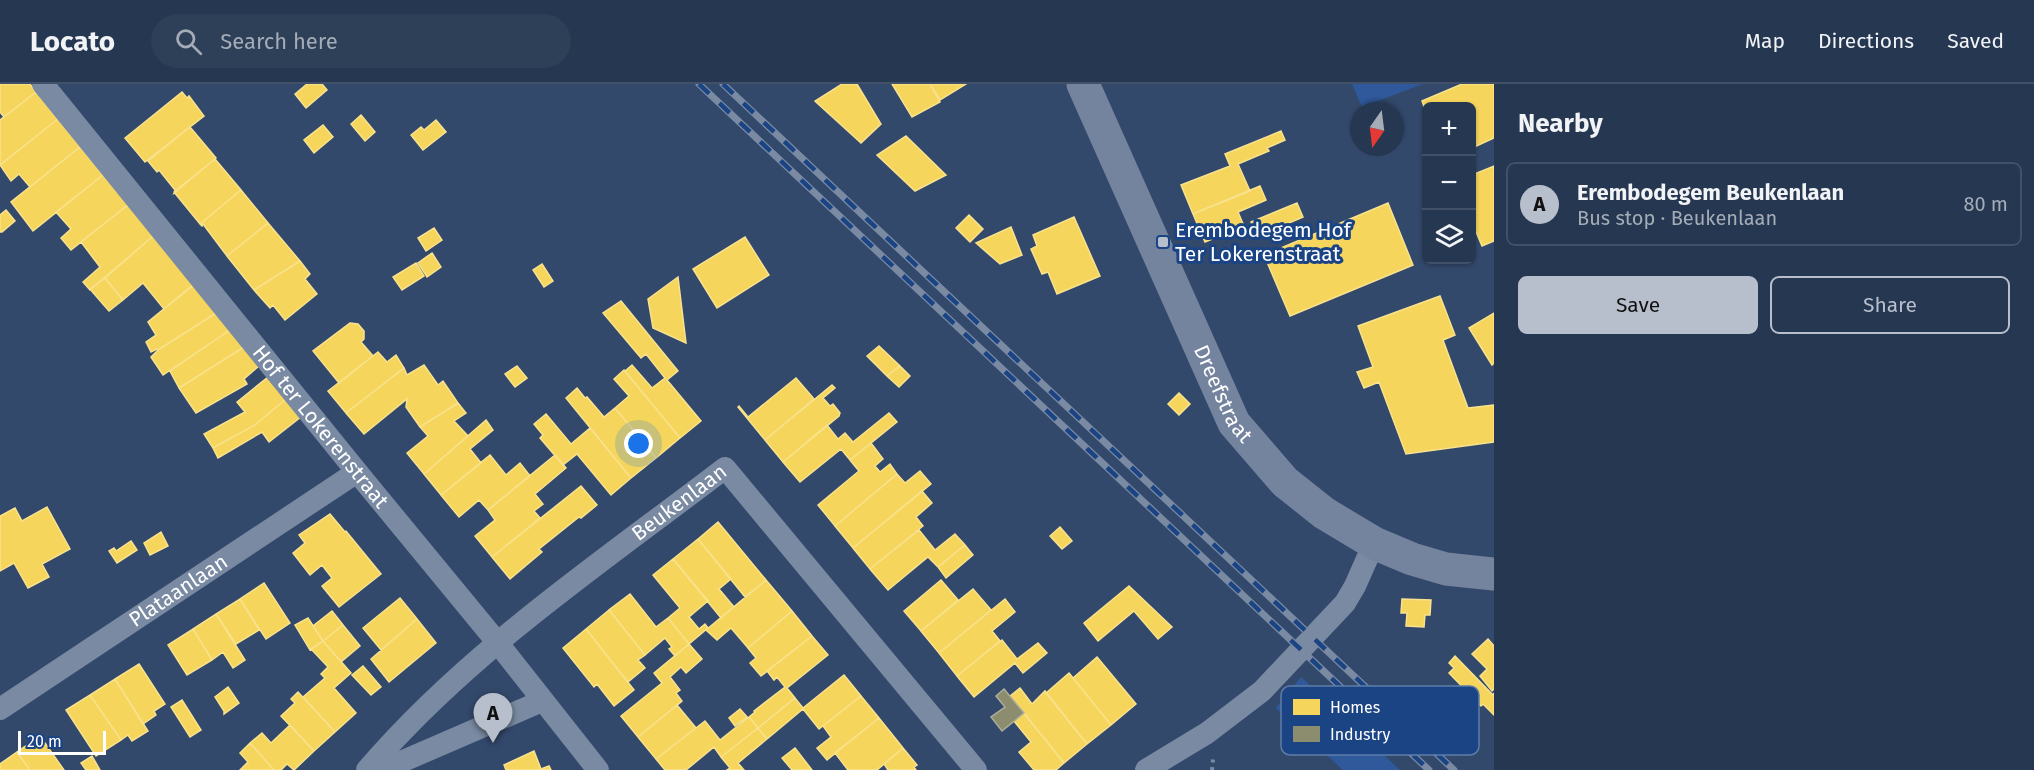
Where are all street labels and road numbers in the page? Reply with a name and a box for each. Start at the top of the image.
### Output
street label: Hof ter Lokerenstraat [247,340,395,514]
street label: Dreefstraat [1188,341,1258,448]
street label: Beukenlaan [627,458,732,546]
street label: Plataanlaan [124,549,233,633]

